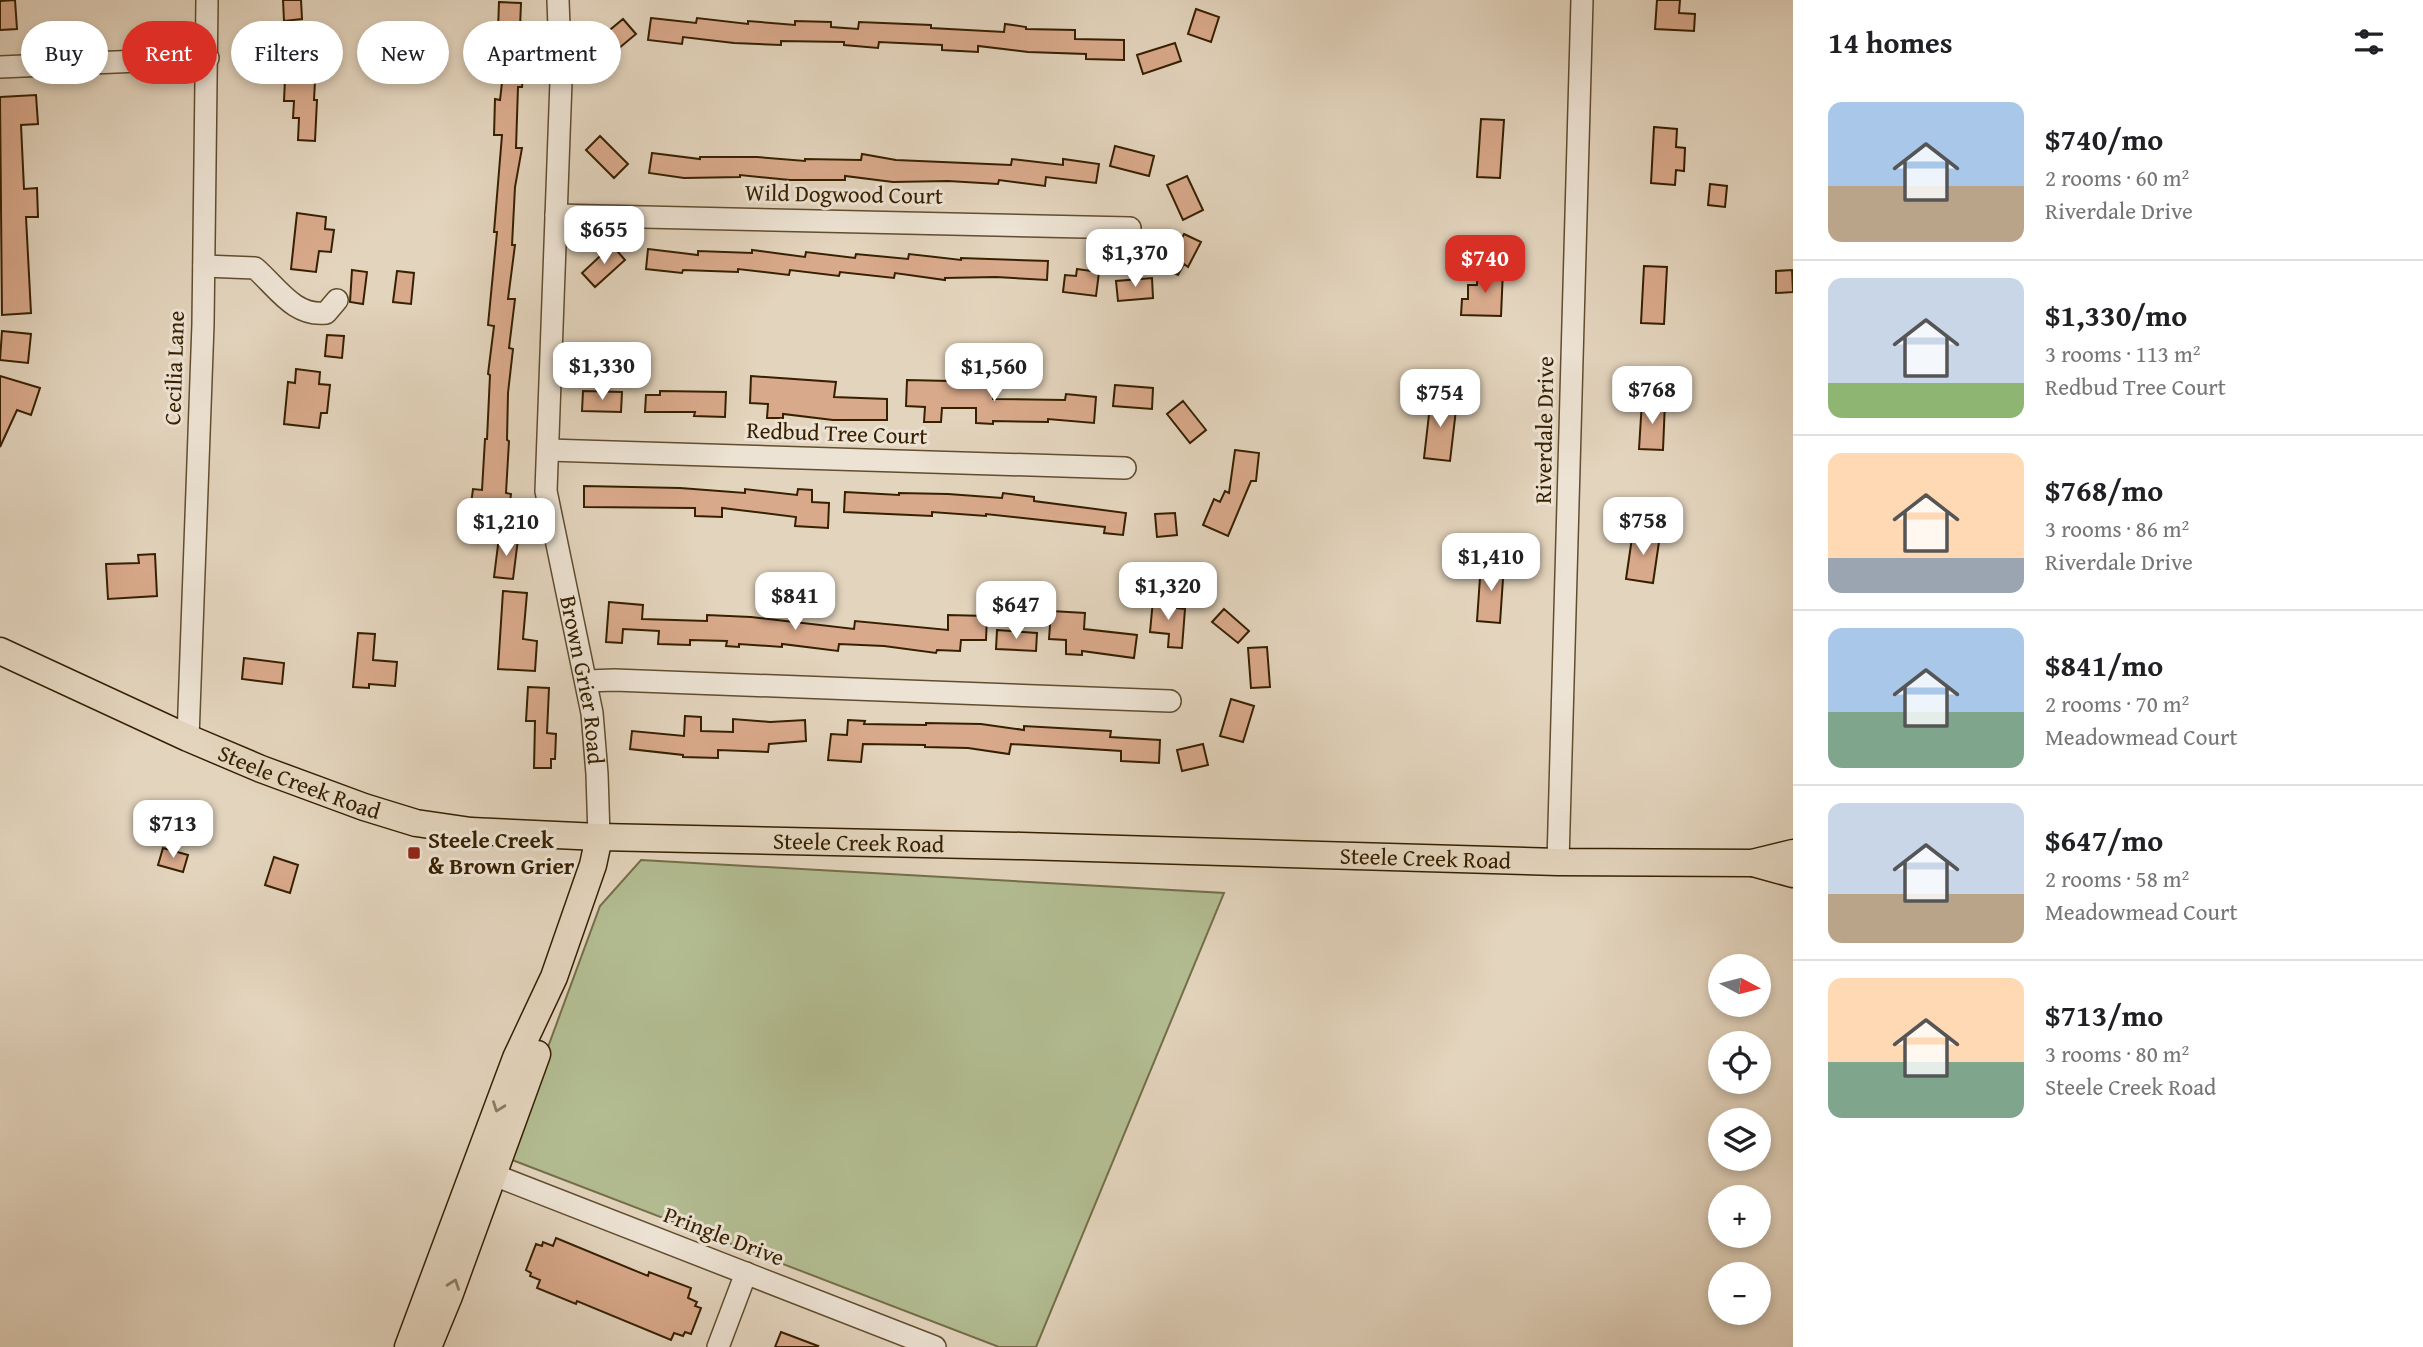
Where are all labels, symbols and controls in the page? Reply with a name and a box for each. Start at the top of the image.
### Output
text: 14 homes [1828,20,1953,64]
chip: Buy [21,21,108,84]
chip: Rent [122,21,217,84]
chip: Filters [231,21,343,84]
chip: New [357,21,449,84]
chip: Apartment [463,21,621,84]
icon: filters [2350,23,2388,61]
text: $740/mo [2045,117,2163,161]
icon: home [1884,130,1968,214]
text: 2 rooms · 60 m² [2045,161,2189,194]
street label: Wild Dogwood Court [745,175,943,212]
text: Riverdale Drive [2045,194,2193,227]
pin: $655 [563,206,645,266]
text: $655 [580,212,628,245]
pin: $1,370 [1078,230,1192,289]
text: $1,370 [1102,235,1168,268]
pin: $740 [1444,236,1526,295]
text: $740 [1461,241,1509,274]
text: $1,330/mo [2045,293,2187,337]
icon: home [1884,306,1968,390]
street label: Cecilia Lane [155,310,192,426]
text: 3 rooms · 113 m² [2045,337,2200,370]
pin: $1,330 [545,342,659,402]
pin: $1,560 [937,344,1051,403]
text: $1,330 [569,348,635,381]
text: $1,560 [961,349,1027,382]
street label: Riverdale Drive [1526,356,1561,504]
pin: $768 [1611,366,1693,426]
pin: $754 [1399,370,1481,429]
text: Redbud Tree Court [2045,370,2226,403]
text: $768 [1628,372,1676,405]
text: $754 [1416,375,1464,408]
street label: Redbud Tree Court [746,413,928,452]
text: $768/mo [2045,468,2163,512]
icon: home [1884,481,1968,565]
pin: $1,210 [449,498,563,558]
pin: $758 [1602,498,1684,557]
text: $758 [1619,503,1667,536]
text: $1,210 [473,504,539,537]
text: 3 rooms · 86 m² [2045,512,2189,545]
pin: $1,410 [1434,534,1548,593]
text: $1,410 [1458,539,1524,572]
text: Riverdale Drive [2045,545,2193,578]
pin: $1,320 [1111,562,1225,622]
text: $1,320 [1135,568,1201,601]
pin: $841 [754,572,836,632]
text: $841 [771,578,819,611]
pin: $647 [975,582,1057,641]
text: $647 [992,587,1040,620]
street label: Brown Grier Road [552,593,613,766]
text: $841/mo [2045,643,2163,687]
icon: home [1884,656,1968,740]
text: 2 rooms · 70 m² [2045,687,2189,720]
text: Meadowmead Court [2045,720,2238,753]
street label: Steele Creek Road [213,736,385,827]
pin: $713 [132,800,214,860]
text: $713 [149,806,197,839]
text: $647/mo [2045,818,2163,862]
place label: Steele Creek & Brown Grier [428,823,575,882]
street label: Steele Creek Road [773,824,945,860]
icon: home [1884,831,1968,915]
street label: Steele Creek Road [1339,838,1512,877]
marker: Steele Creek & Brown Grier [406,845,422,861]
text: 2 rooms · 58 m² [2045,862,2189,895]
text: Meadowmead Court [2045,895,2238,928]
north arrow [1708,954,1771,1017]
map controls [1708,954,1771,1325]
text: $713/mo [2045,993,2163,1037]
icon: home [1884,1006,1968,1090]
button: locate [1708,1031,1771,1094]
text: 3 rooms · 80 m² [2045,1037,2189,1070]
text: Steele Creek Road [2045,1070,2216,1103]
one-way arrow [493,1100,507,1112]
button: layers [1708,1108,1771,1171]
button: + [1708,1185,1771,1248]
street label: Pringle Drive [659,1197,789,1274]
button: − [1708,1262,1771,1325]
one-way arrow [445,1278,459,1290]

